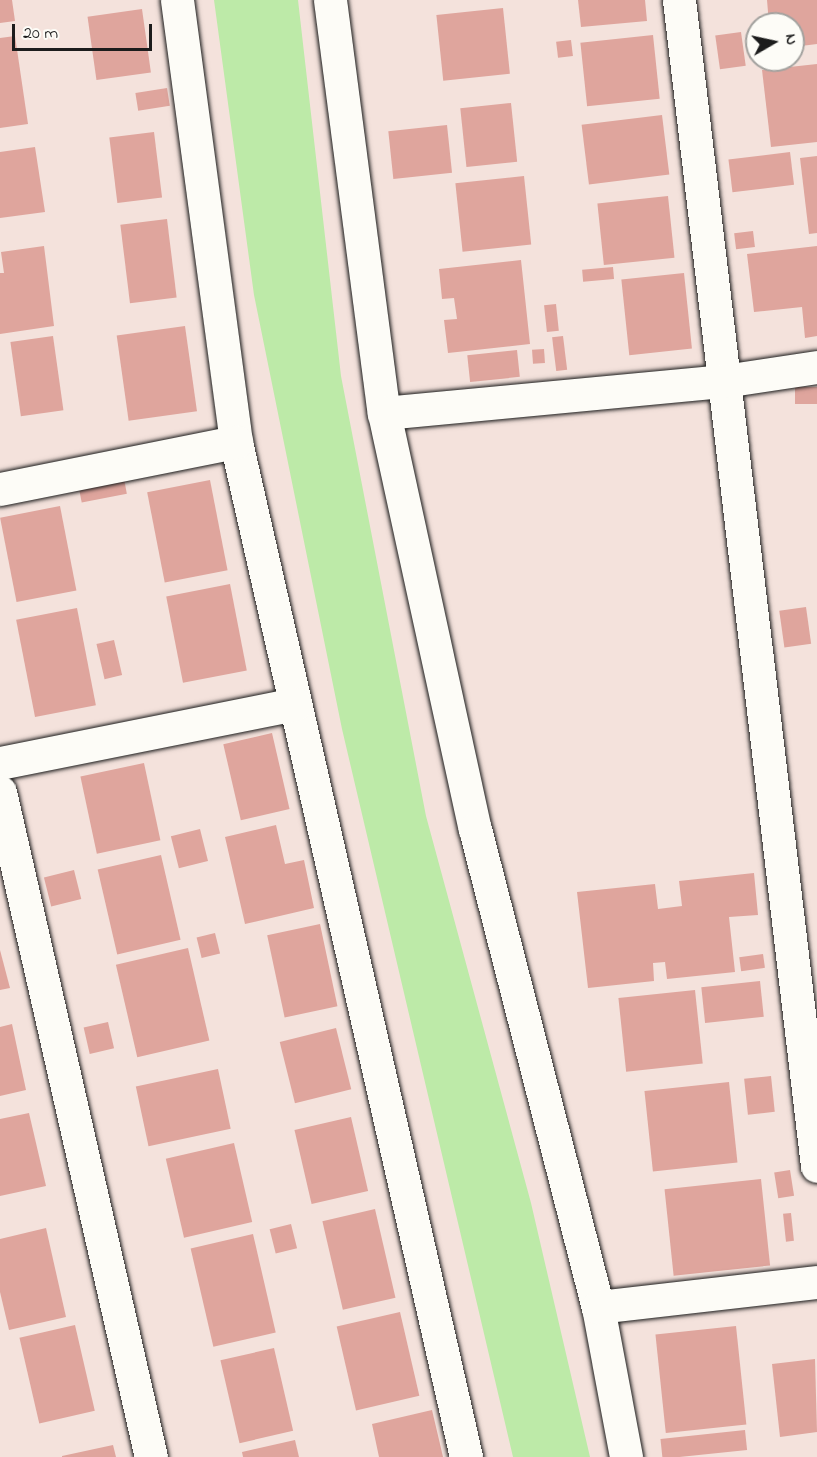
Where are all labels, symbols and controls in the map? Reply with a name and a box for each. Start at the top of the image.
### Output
scale bar [15,12,154,50]
north arrow [745,12,805,72]
text: 20 m [23,21,58,47]
text: N [778,32,804,47]

